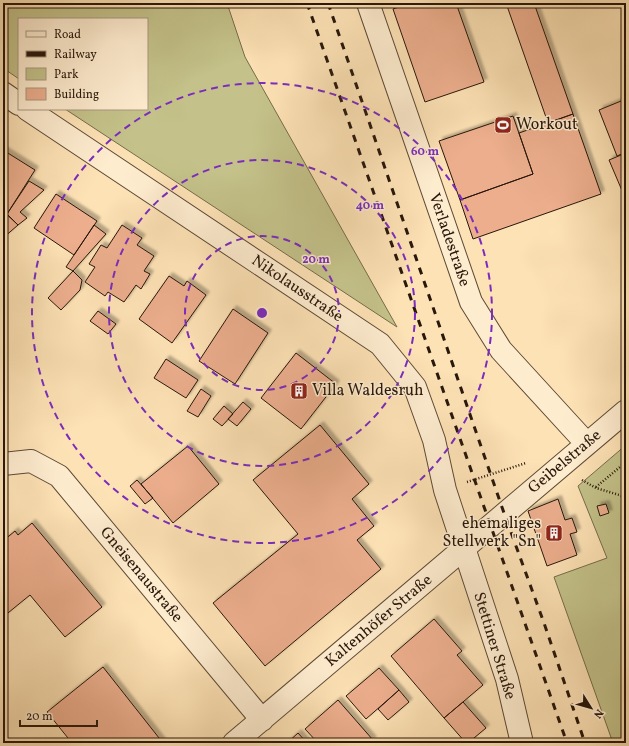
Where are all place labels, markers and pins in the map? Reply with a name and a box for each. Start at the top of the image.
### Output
place label: Workout [516,114,578,136]
sports icon: Workout [493,115,513,135]
centre of rings [255,306,269,320]
place label: Villa Waldesruh [312,380,424,402]
building icon: Villa Waldesruh [289,381,309,401]
place label: ehemaliges Stellwerk "Sn" [443,513,541,553]
building icon: ehemaliges Stellwerk "Sn" [544,523,564,543]

